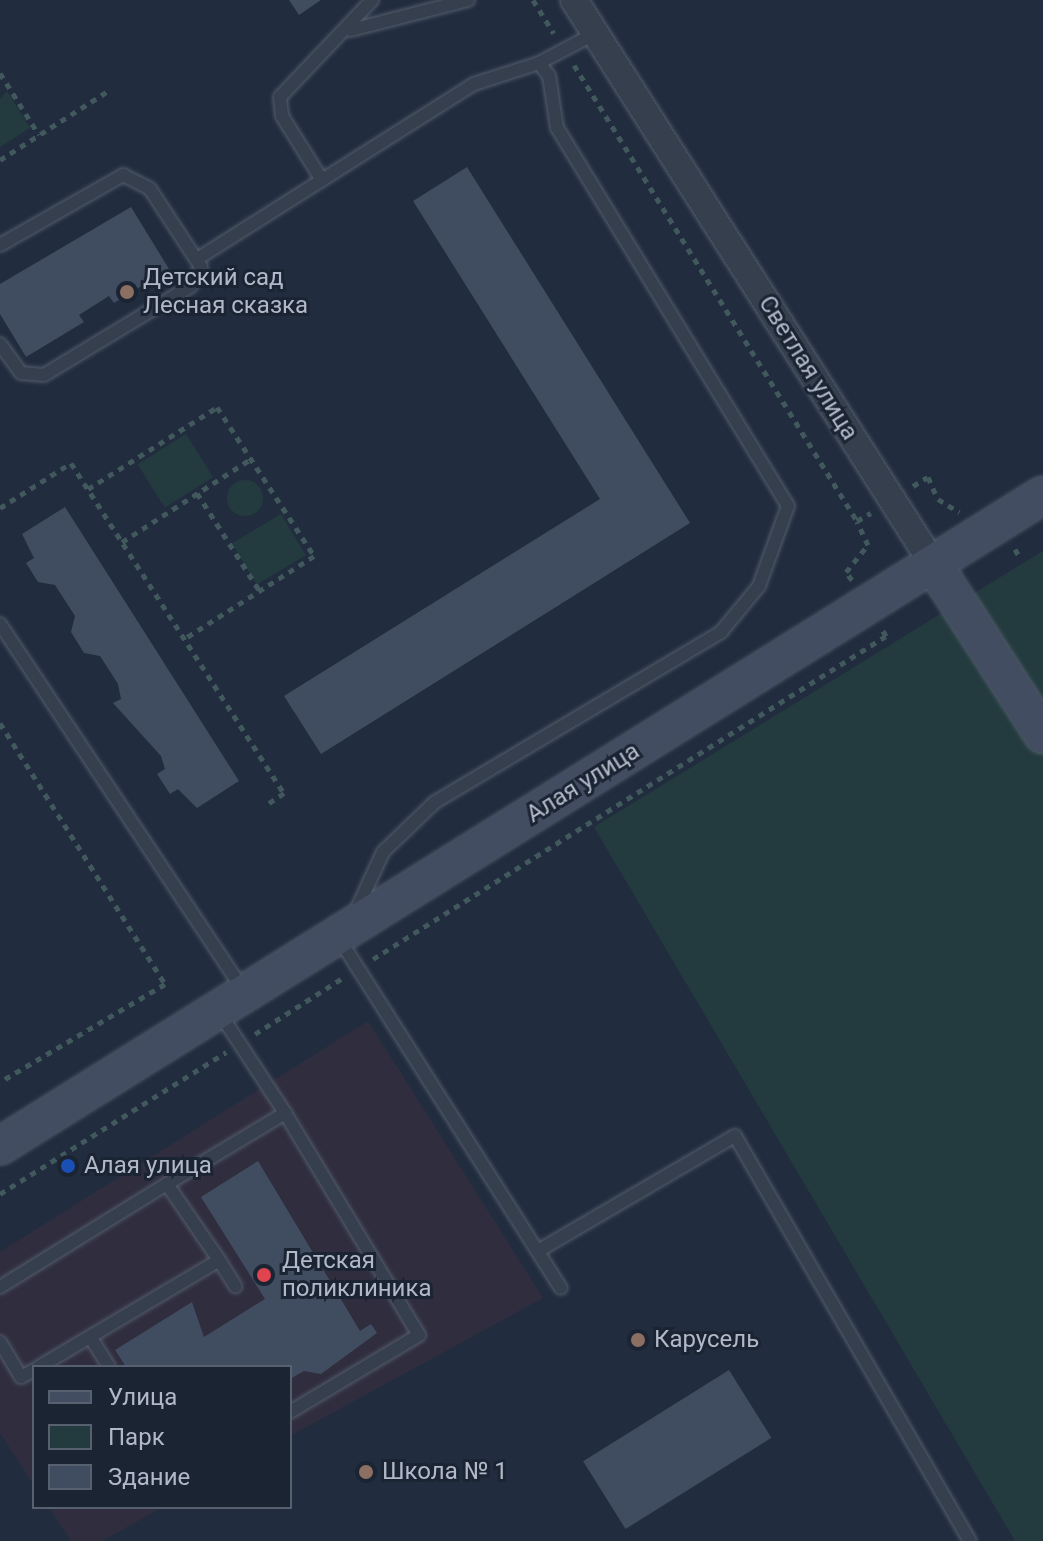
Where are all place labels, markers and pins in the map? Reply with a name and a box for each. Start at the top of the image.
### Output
place label: Детский сад Лесная сказка [143,264,308,320]
marker: Детский сад Лесная сказка [118,283,136,301]
place label: Алая улица [84,1152,212,1180]
marker: Алая улица [59,1157,77,1175]
place label: Детская поликлиника [282,1247,431,1303]
marker: Детская поликлиника [253,1264,275,1286]
place label: Карусель [654,1326,759,1354]
marker: Карусель [629,1331,647,1349]
place label: Школа № 1 [382,1458,508,1486]
marker: Школа № 1 [357,1463,375,1481]

